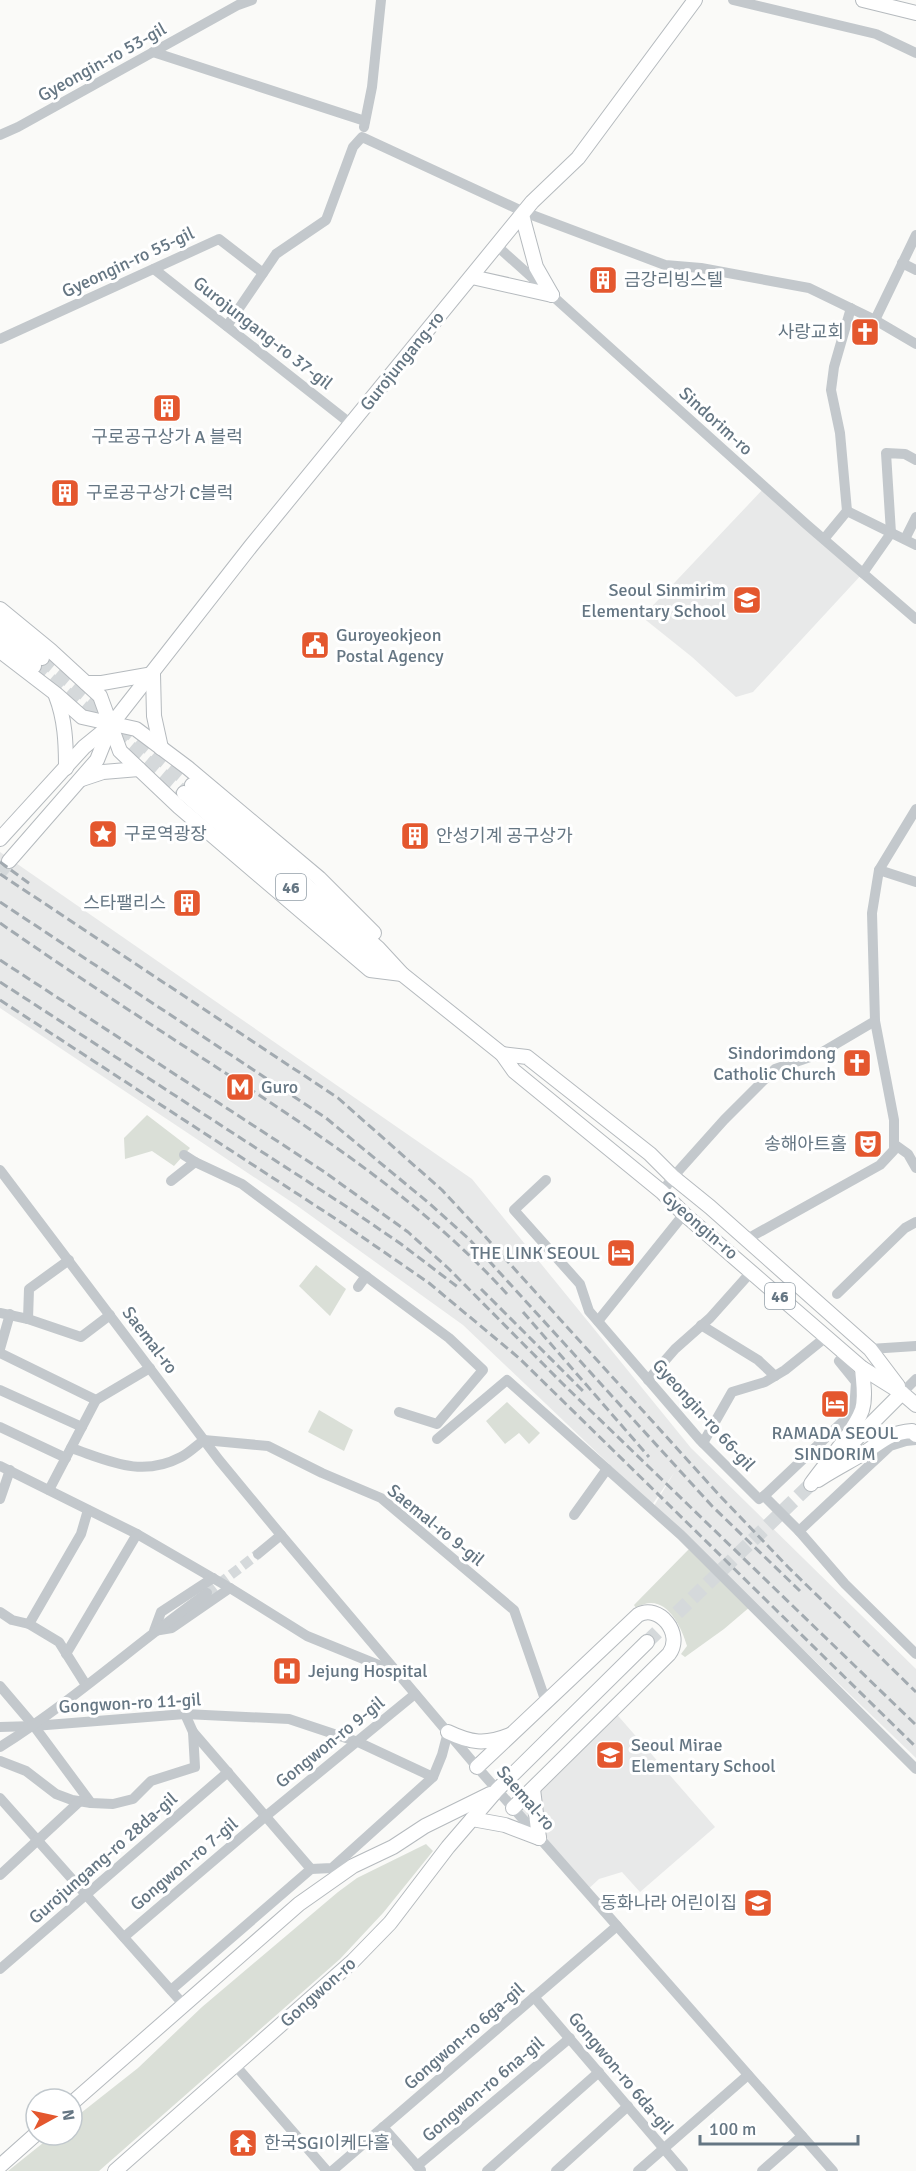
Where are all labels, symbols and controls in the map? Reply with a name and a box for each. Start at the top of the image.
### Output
street label: Gyeongin-ro 53-gil [34,18,170,106]
street label: Gyeongin-ro 55-gil [58,222,198,302]
building icon: 금강리빙스텔 [587,264,619,296]
place label: 금강리빙스텔 [624,269,723,291]
street label: Gurojungang-ro 37-gil [189,272,337,394]
street label: Gurojungang-ro [355,307,449,415]
church icon: 사랑교회 [849,316,881,348]
place label: 사랑교회 [778,321,844,343]
street label: Sindorim-ro [675,382,757,460]
building icon: 구로공구상가 A 블럭 [151,392,183,424]
place label: 구로공구상가 A 블럭 [91,426,243,448]
building icon: 구로공구상가 C블럭 [49,477,81,509]
place label: 구로공구상가 C블럭 [86,482,233,504]
place label: Seoul Sinmirim Elementary School [581,579,726,622]
school or university icon: Seoul Sinmirim Elementary School [731,584,763,616]
place label: Guroyeokjeon Postal Agency [336,624,444,667]
public building icon: Guroyeokjeon Postal Agency [299,629,331,661]
place icon: 구로역광장 [87,818,119,850]
building icon: 안성기계 공구상가 [399,820,431,852]
place label: 구로역광장 [124,823,207,845]
place label: 안성기계 공구상가 [436,825,573,847]
road number: 46 [276,874,306,900]
building icon: 스타팰리스 [171,887,203,919]
place label: 스타팰리스 [83,892,166,914]
place label: Sindorimdong Catholic Church [713,1042,836,1085]
church icon: Sindorimdong Catholic Church [841,1047,873,1079]
metro station icon: Guro [224,1071,256,1103]
place label: Guro [261,1076,298,1098]
theatre icon: 송해아트홀 [852,1128,884,1160]
place label: 송해아트홀 [764,1133,847,1155]
street label: Gyeongin-ro [657,1186,743,1264]
hotel icon: THE LINK SEOUL [605,1237,637,1269]
place label: THE LINK SEOUL [470,1242,600,1264]
road number: 46 [765,1283,795,1309]
street label: Saemal-ro [118,1302,182,1378]
street label: Gyeongin-ro 66-gil [648,1354,760,1476]
hotel icon: RAMADA SEOUL SINDORIM [819,1388,851,1420]
place label: RAMADA SEOUL SINDORIM [772,1422,898,1465]
street label: Saemal-ro 9-gil [383,1479,489,1571]
hospital icon: Jejung Hospital [271,1655,303,1687]
place label: Jejung Hospital [308,1660,428,1682]
street label: Gongwon-ro 11-gil [58,1688,202,1718]
street label: Gongwon-ro 9-gil [271,1691,389,1793]
place label: Seoul Mirae Elementary School [631,1734,776,1777]
school or university icon: Seoul Mirae Elementary School [594,1739,626,1771]
street label: Saemal-ro [492,1761,560,1835]
street label: Gurojungang-ro 28da-gil [24,1788,182,1928]
street label: Gongwon-ro 7-gil [126,1813,242,1915]
school or university icon: 동화나라 어린이집 [742,1887,774,1919]
place label: 동화나라 어린이집 [601,1892,737,1914]
street label: Gongwon-ro [276,1952,360,2032]
street label: Gongwon-ro 6ga-gil [399,1978,529,2094]
street label: Gongwon-ro 6da-gil [564,2008,678,2138]
street label: Gongwon-ro 6na-gil [417,2032,549,2146]
north arrow [24,2087,84,2147]
text: N [57,2108,79,2122]
scale bar [700,2108,858,2146]
text: 100 m [709,2118,756,2140]
temple icon: 한국SGI이케다홀 [227,2127,259,2159]
place label: 한국SGI이케다홀 [264,2132,390,2154]

